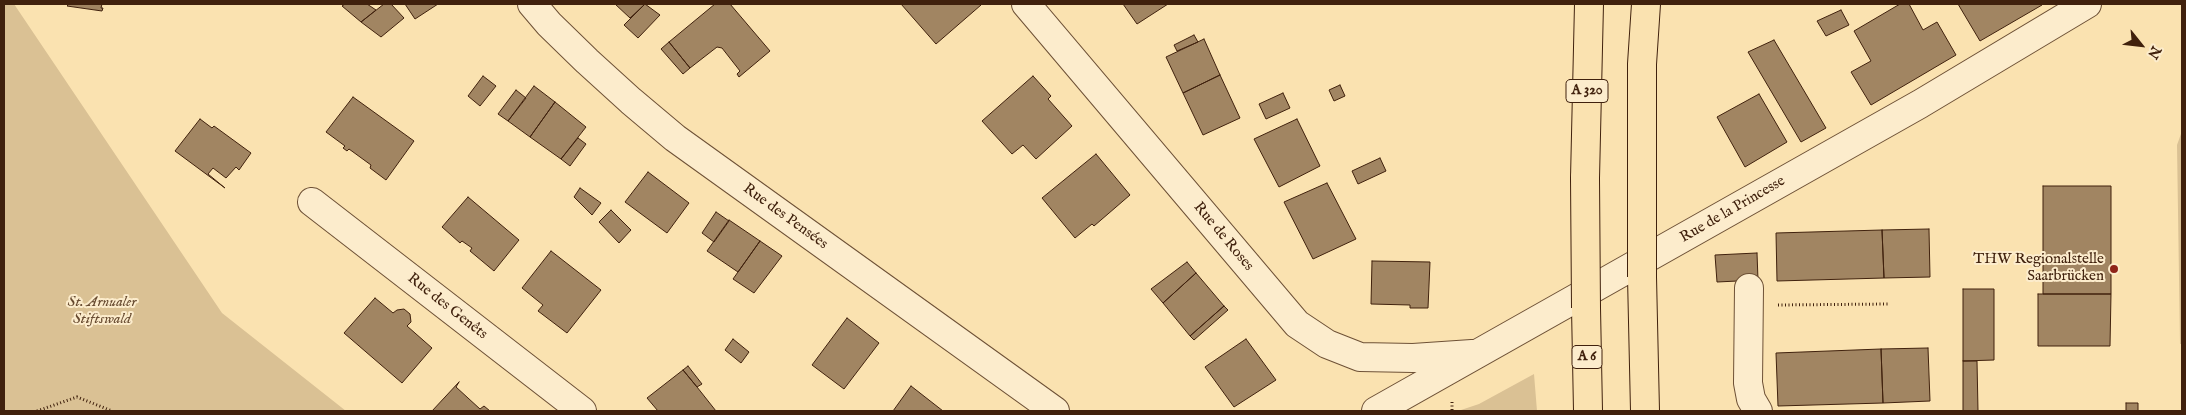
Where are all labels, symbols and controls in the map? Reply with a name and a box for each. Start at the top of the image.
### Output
north arrow [2116,20,2166,70]
text: N [2143,43,2165,62]
road number: A 320 [1566,80,1608,102]
street label: Rue de la Princesse [1677,173,1789,247]
street label: Rue des Pensées [739,180,831,254]
street label: Rue de Roses [1189,199,1257,275]
place label: THW Regionalstelle Saarbrücken [1973,251,2104,286]
marker: THW Regionalstelle Saarbrücken [2108,263,2120,275]
street label: Rue des Genêts [403,270,491,344]
park label: St. Arnualer Stiftswald [68,294,136,329]
road number: A 6 [1572,346,1602,368]

